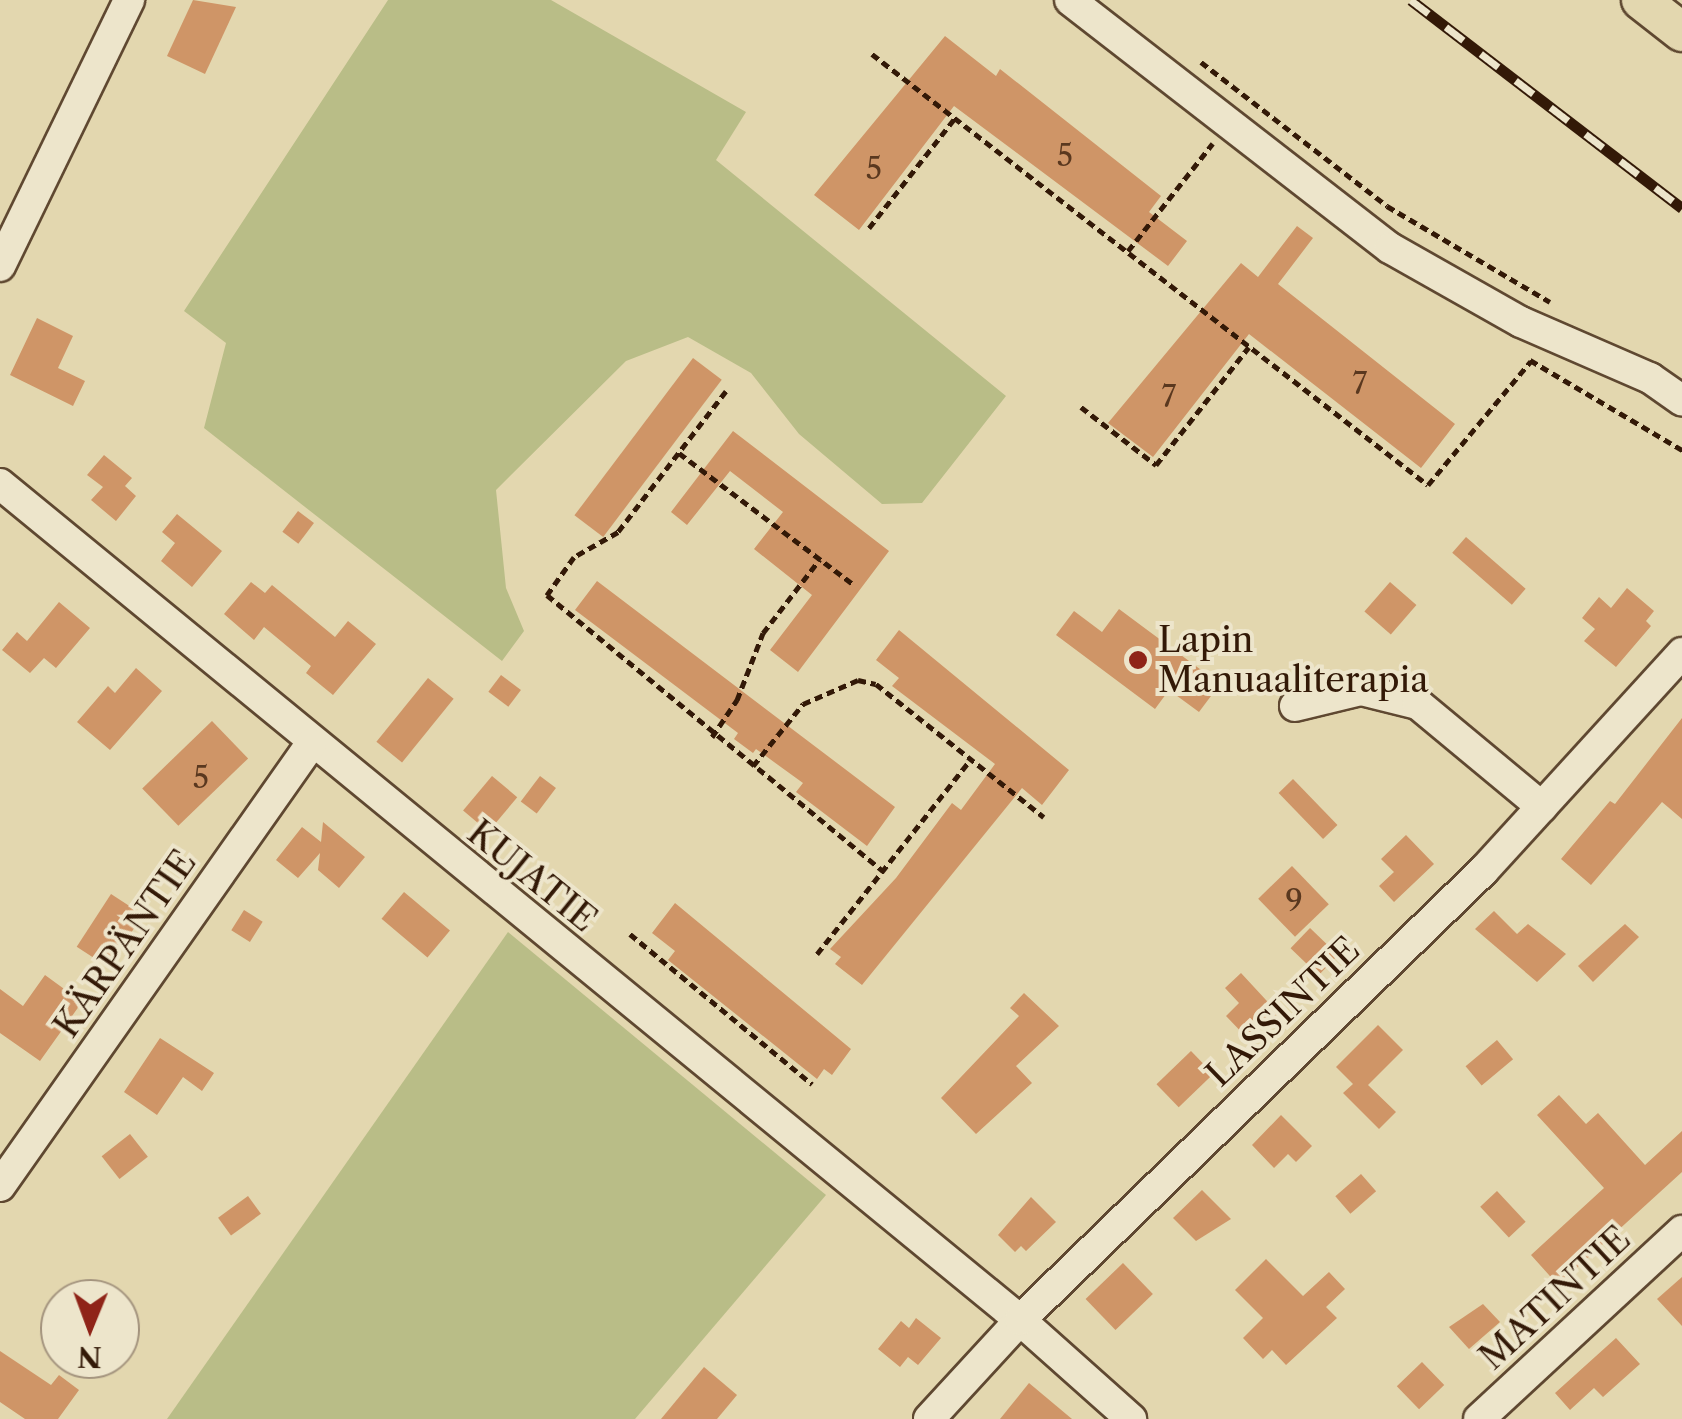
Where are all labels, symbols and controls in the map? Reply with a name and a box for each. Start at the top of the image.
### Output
house number: 5 [1057,138,1073,174]
house number: 5 [866,151,882,187]
house number: 7 [1353,366,1367,402]
house number: 7 [1162,379,1176,415]
place label: Lapin Manuaaliterapia [1158,619,1429,701]
marker: Lapin Manuaaliterapia [1127,649,1149,671]
house number: 5 [193,760,209,796]
street label: KUJATIE [459,811,605,941]
street label: KÄRPÄNTIE [45,843,205,1045]
house number: 9 [1285,883,1303,919]
street label: LASSINTIE [1198,929,1368,1095]
street label: MATINTIE [1471,1218,1639,1378]
north arrow [40,1279,140,1379]
text: N [77,1340,102,1374]

